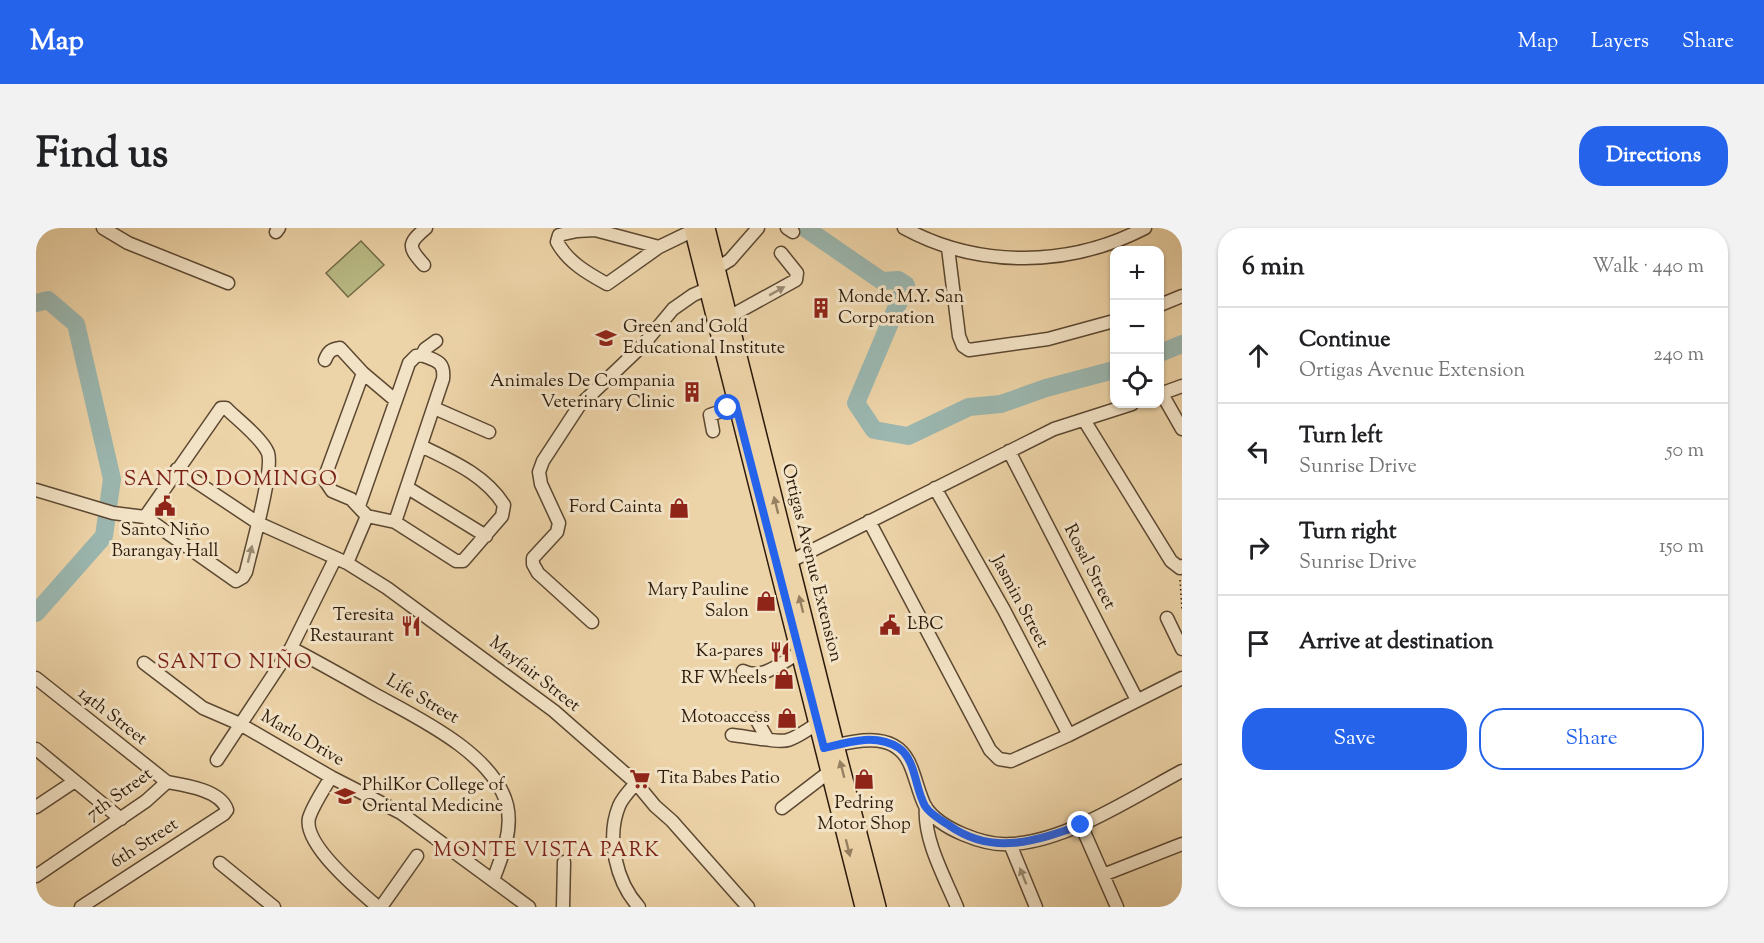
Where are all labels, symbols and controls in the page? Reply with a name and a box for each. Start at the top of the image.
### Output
text: Map [30,22,84,62]
text: Map [1518,27,1558,57]
text: Layers [1591,27,1649,57]
text: Share [1682,27,1734,57]
text: Find us [36,126,168,186]
button: Directions [1579,126,1728,186]
map controls [1110,246,1164,408]
button: + [1110,246,1164,300]
text: 6 min [1242,249,1305,286]
text: Walk · 440 m [1592,253,1704,282]
place label: Monde M.Y. San Corporation [838,285,964,332]
one-way arrow [769,286,786,296]
building icon: Monde M.Y. San Corporation [809,296,833,320]
button: − [1110,300,1164,354]
place label: Green and Gold Educational Institute [623,315,785,362]
text: Continue [1299,325,1390,357]
school or university icon: Green and Gold Educational Institute [594,326,618,350]
icon: ahead [1242,339,1275,372]
text: 240 m [1653,341,1704,370]
button: locate [1110,354,1164,408]
text: Ortigas Avenue Extension [1299,357,1525,386]
place label: Animales De Compania Veterinary Clinic [490,369,675,416]
building icon: Animales De Compania Veterinary Clinic [680,380,704,404]
route start [714,394,740,420]
text: Turn left [1299,421,1382,453]
icon: left [1242,435,1275,468]
text: 50 m [1666,437,1704,466]
text: Sunrise Drive [1299,453,1417,482]
street label: Ortigas Avenue Extension [774,461,848,665]
district label: SANTO DOMINGO [124,465,338,495]
public building icon: Santo Niño Barangay Hall [153,494,177,518]
place label: Ford Cainta [569,495,662,521]
one-way arrow [771,495,781,514]
shop icon: Ford Cainta [667,496,691,520]
text: Turn right [1299,517,1396,549]
place label: Santo Niño Barangay Hall [111,518,219,565]
street label: Rosal Street [1056,520,1122,614]
icon: right [1242,531,1275,564]
text: 150 m [1659,533,1704,562]
one-way arrow [246,545,256,563]
text: Sunrise Drive [1299,549,1417,578]
street label: Jasmin Street [983,550,1054,653]
place label: Mary Pauline Salon [648,578,749,625]
shop icon: Mary Pauline Salon [754,589,778,613]
one-way arrow [796,594,806,613]
place label: Teresita Restaurant [310,603,394,650]
place label: LBC [907,612,944,638]
public building icon: LBC [878,613,902,637]
restaurant icon: Teresita Restaurant [399,614,423,638]
icon: arrive [1242,627,1275,660]
text: Arrive at destination [1299,627,1494,659]
street label: Mayfair Street [483,631,585,719]
place label: Ka-pares [696,639,763,665]
restaurant icon: Ka-pares [768,640,792,664]
district label: SANTO NIÑO [157,648,313,678]
place label: RF Wheels [681,666,767,692]
shop icon: RF Wheels [772,667,796,691]
street label: Life Street [381,669,463,731]
street label: 14th Street [72,681,152,753]
street label: Marlo Drive [255,704,349,774]
place label: Motoaccess [681,705,770,731]
shop icon: Motoaccess [775,706,799,730]
button: Save [1242,708,1467,770]
button: Share [1479,708,1704,770]
one-way arrow [837,760,846,778]
street label: 7th Street [82,762,158,828]
place label: Tita Babes Patio [657,766,780,792]
supermarket icon: Tita Babes Patio [628,767,652,791]
shop icon: Pedring Motor Shop [852,767,876,791]
place label: PhilKor College of Oriental Medicine [362,773,505,820]
school or university icon: PhilKor College of Oriental Medicine [333,784,357,808]
place label: Pedring Motor Shop [817,791,911,838]
route end [1067,811,1093,837]
street label: 6th Street [106,812,184,876]
district label: MONTE VISTA PARK [433,837,661,866]
one-way arrow [844,839,854,857]
one-way arrow [1018,866,1028,884]

